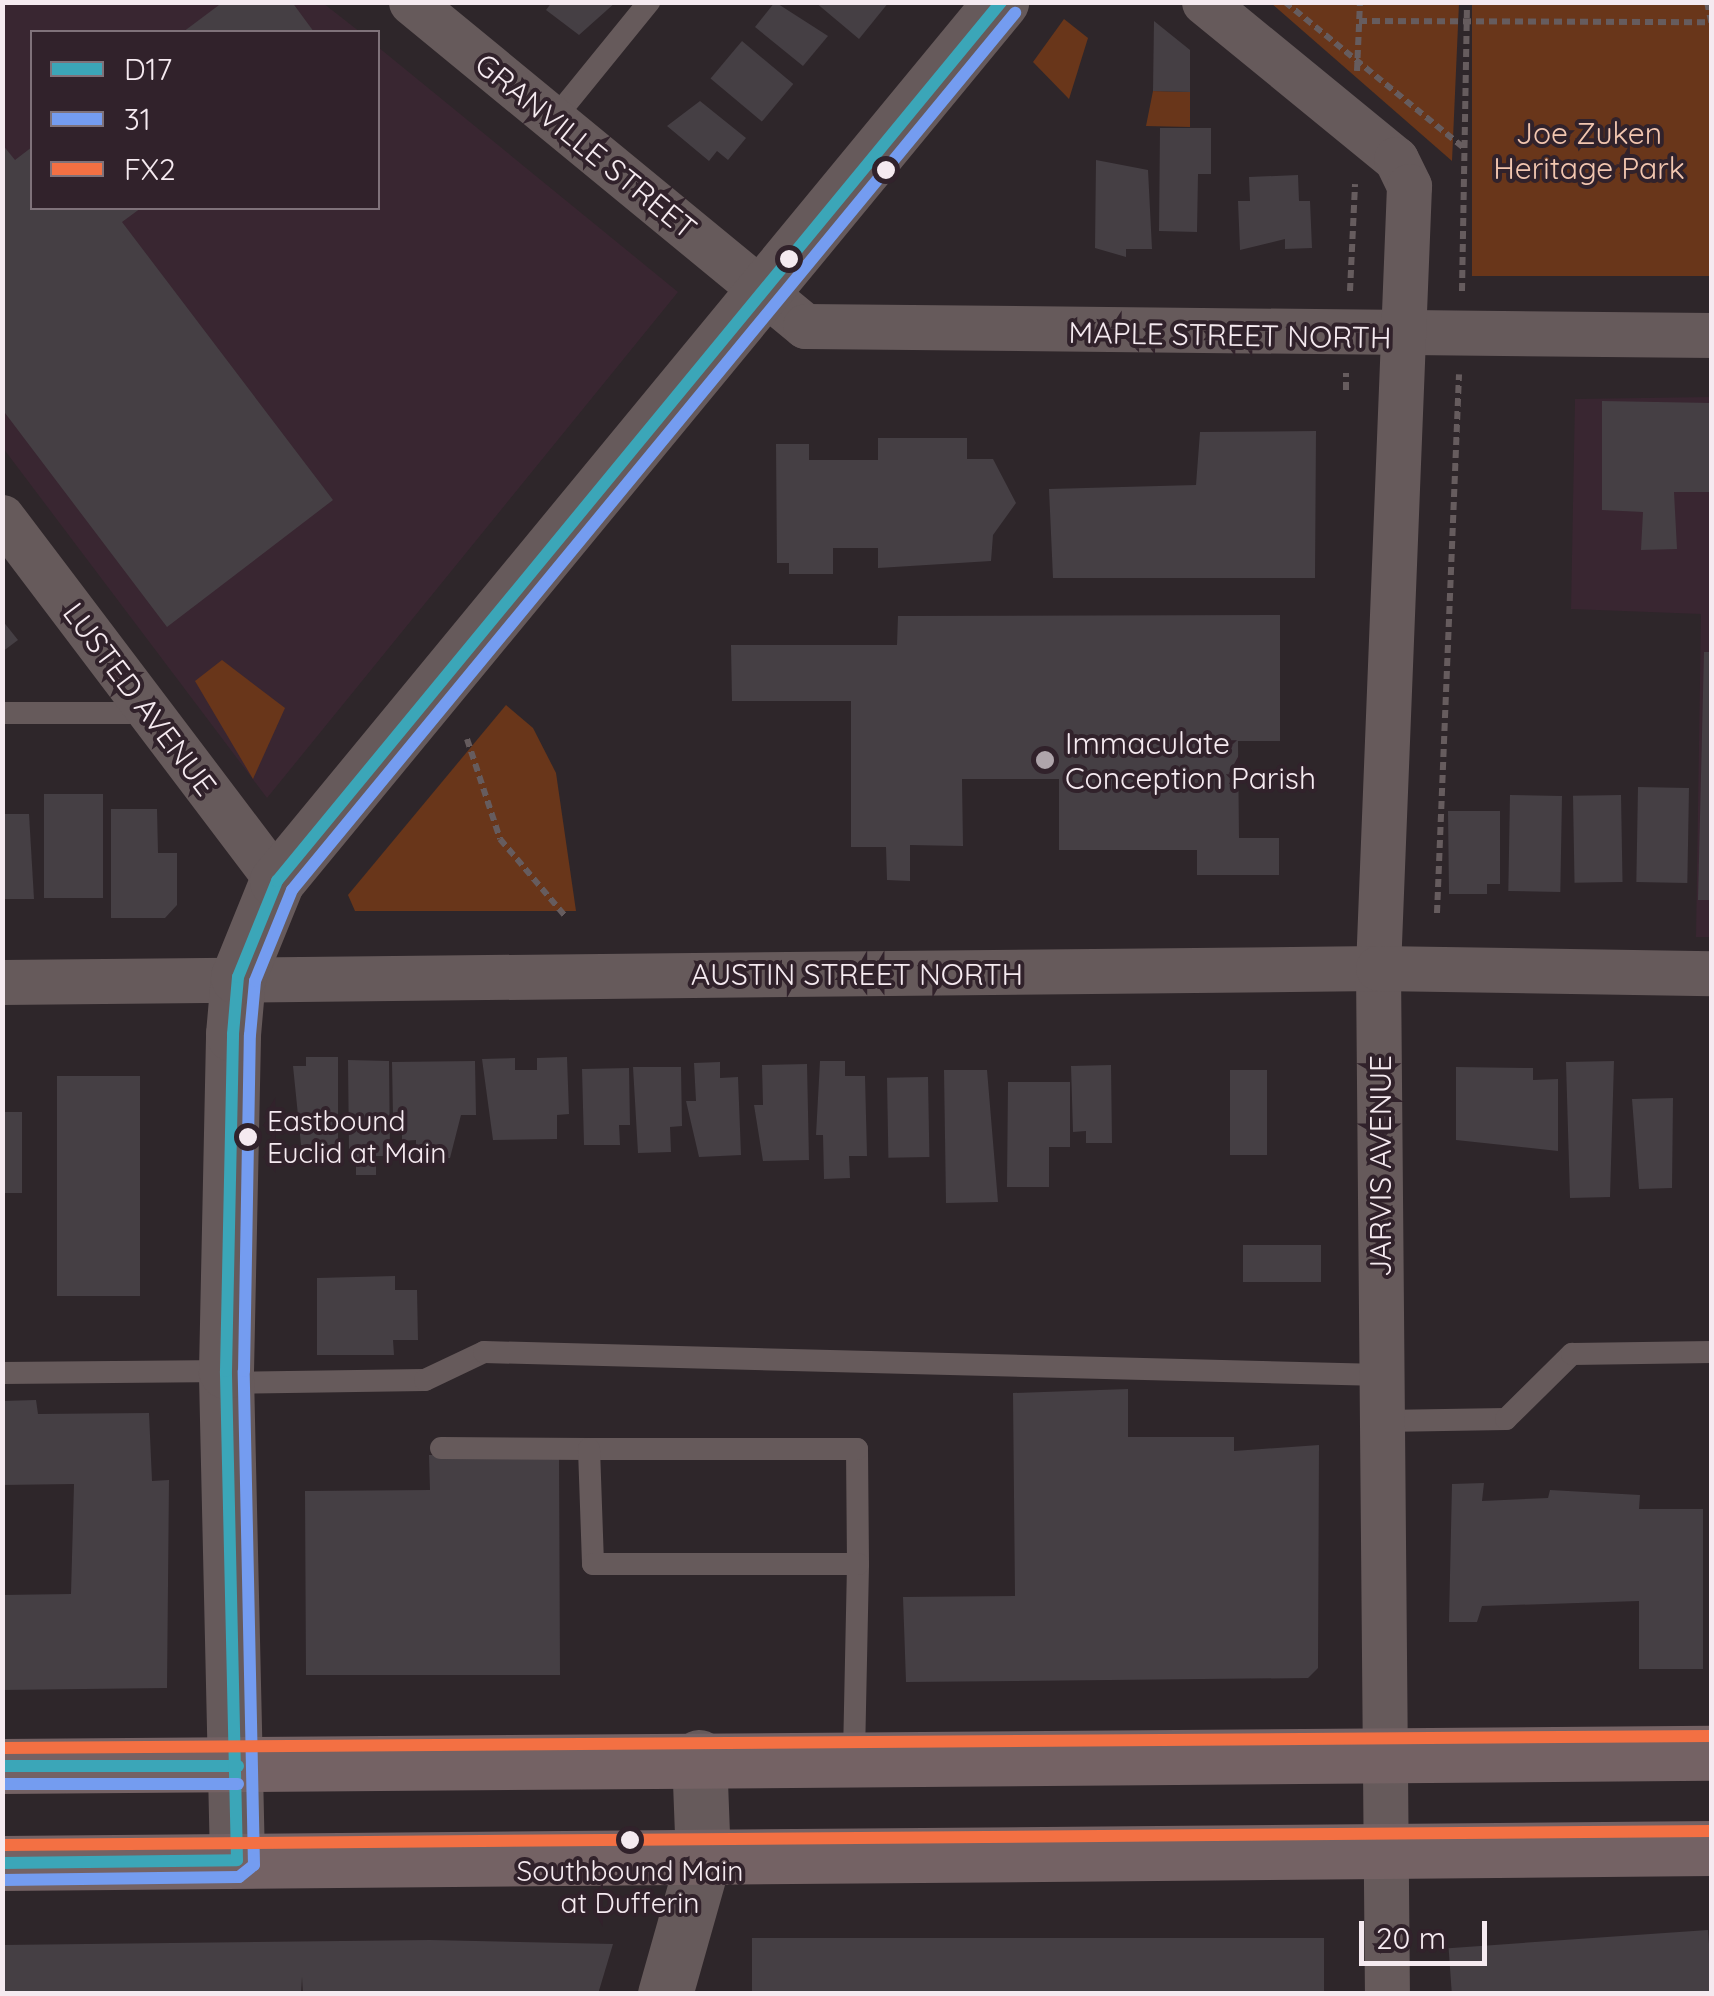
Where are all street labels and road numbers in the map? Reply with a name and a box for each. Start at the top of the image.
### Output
street label: GRANVILLE STREET [468,46,704,246]
street label: MAPLE STREET NORTH [1068,314,1392,356]
street label: LUSTED AVENUE [56,595,224,803]
street label: AUSTIN STREET NORTH [691,956,1023,992]
street label: JARVIS AVENUE [1362,1055,1398,1277]

